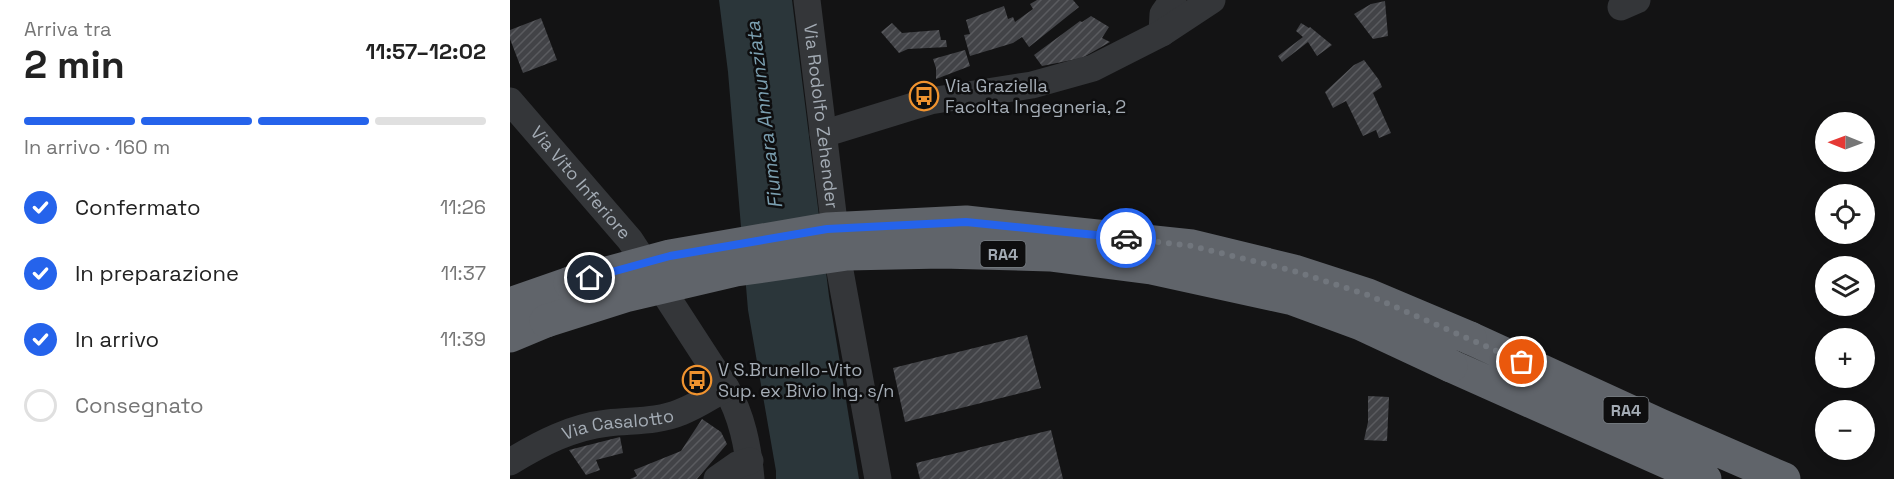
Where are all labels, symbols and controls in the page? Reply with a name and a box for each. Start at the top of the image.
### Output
text: Arriva tra [24,16,112,42]
water label: Fiumara Annunziata [740,19,788,210]
street label: Via Rodolfo Zehender [799,22,844,210]
text: 11:57–12:02 [366,37,486,65]
text: 2 min [24,40,125,89]
place label: Via Graziella Facolta Ingegneria, 2 [945,74,1126,118]
bus stop icon: Via Graziella Facolta Ingegneria, 2 [908,80,940,112]
north arrow [1815,112,1875,172]
map controls [1815,112,1875,460]
street label: Via Vito Inferiore [526,121,636,244]
text: In arrivo · 160 m [24,134,170,160]
button: locate [1815,184,1875,244]
icon: check [24,191,57,224]
text: Confermato [75,193,201,221]
text: 11:26 [440,194,486,220]
courier [1096,208,1156,268]
icon: car [1110,222,1143,255]
road number: RA4 [980,241,1026,267]
pin [564,252,615,303]
button: layers [1815,256,1875,316]
icon: check [24,257,57,290]
text: In preparazione [75,259,239,287]
text: 11:37 [441,260,486,286]
icon: home [573,261,606,294]
icon: check [24,323,57,356]
text: In arrivo [75,325,159,353]
text: 11:39 [440,326,486,352]
button: + [1815,328,1875,388]
pin [1496,336,1547,387]
icon: bag [1505,345,1538,378]
place label: V S.Brunello-Vito Sup. ex Bivio Ing. s/n [718,358,894,402]
bus stop icon: V S.Brunello-Vito Sup. ex Bivio Ing. s/n [681,364,713,396]
text: Consegnato [75,391,204,419]
road number: RA4 [1604,397,1648,423]
button: − [1815,400,1875,460]
street label: Via Casalotto [559,403,676,445]

